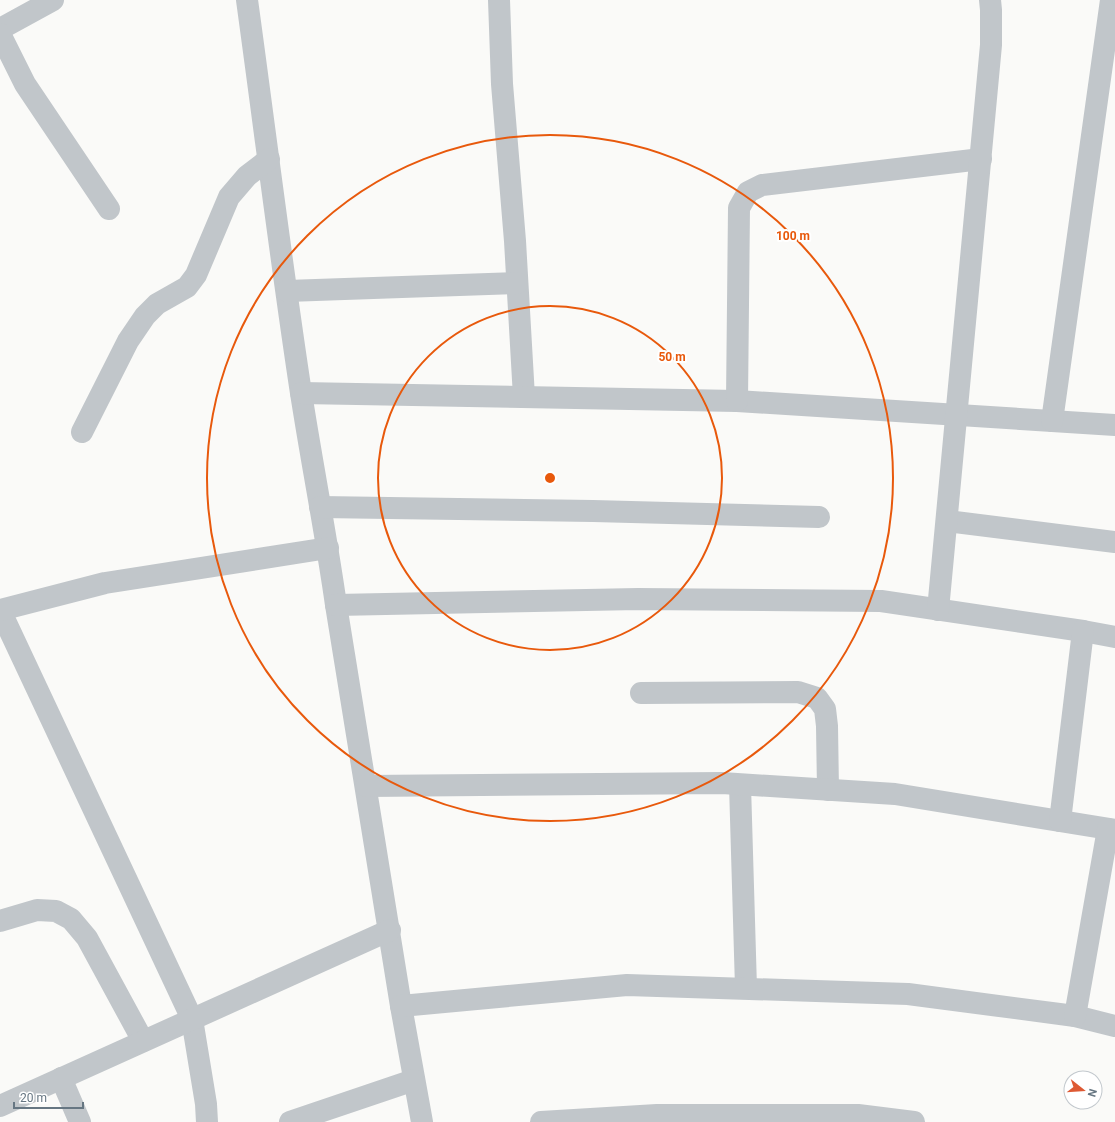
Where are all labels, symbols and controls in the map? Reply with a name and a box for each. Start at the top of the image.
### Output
text: 100 m [776,229,810,243]
text: 50 m [658,350,686,364]
centre of rings [543,471,557,485]
north arrow [1063,1070,1103,1110]
scale bar [14,1084,83,1110]
text: N [1085,1087,1099,1099]
text: 20 m [20,1091,47,1105]

